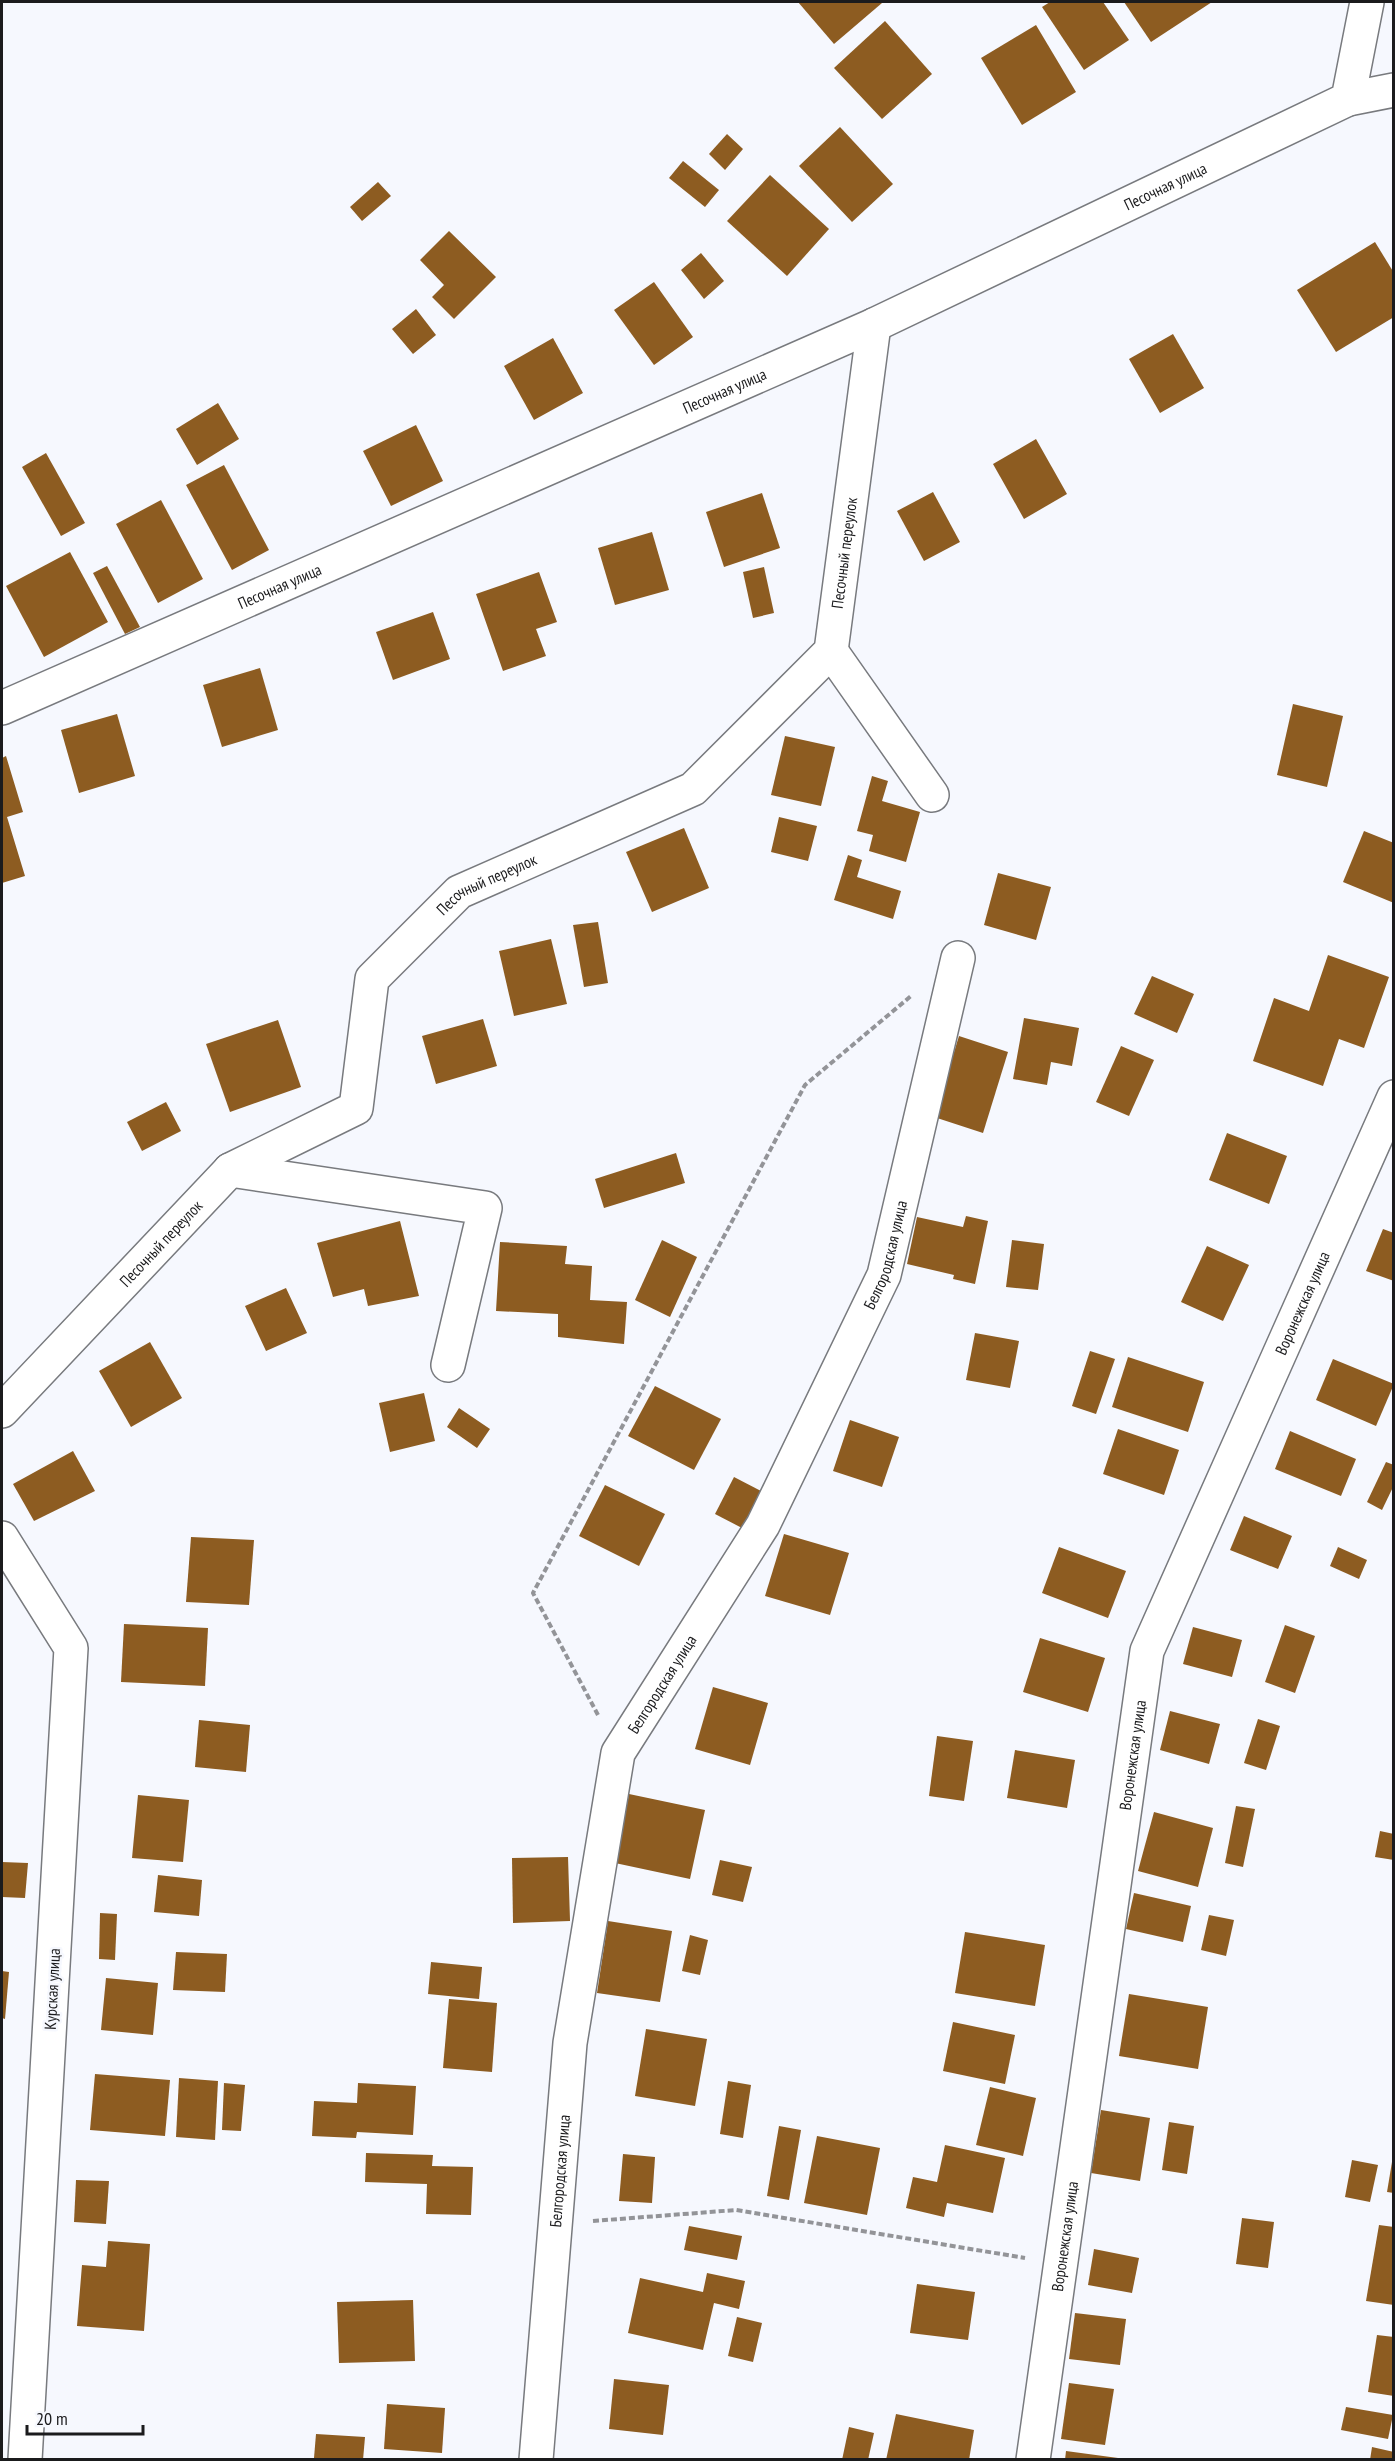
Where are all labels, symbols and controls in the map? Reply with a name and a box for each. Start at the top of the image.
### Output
street label: Песочная улица [1121,158,1210,214]
street label: Песочная улица [679,364,769,418]
street label: Песочный переулок [827,495,861,610]
street label: Песочная улица [235,559,324,613]
street label: Песочный переулок [432,849,540,919]
street label: Песочный переулок [115,1195,207,1291]
street label: Белгородская улица [859,1198,911,1312]
street label: Воронежская улица [1270,1248,1334,1358]
street label: Белгородская улица [623,1631,701,1737]
street label: Воронежская улица [1115,1699,1150,1811]
street label: Курская улица [40,1948,64,2030]
street label: Белгородская улица [545,2114,574,2228]
street label: Воронежская улица [1047,2180,1082,2293]
scale bar [27,2398,142,2436]
text: 20 m [36,2407,68,2430]

